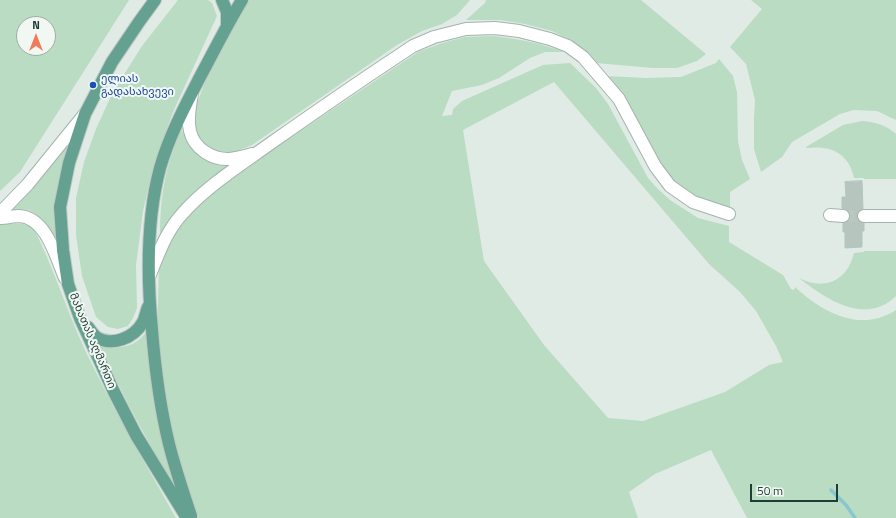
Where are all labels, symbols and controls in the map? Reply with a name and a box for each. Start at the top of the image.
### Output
north arrow [16,16,56,56]
text: N [32,17,40,33]
place label: ელიას გადასახვევი [101,72,174,98]
marker: ელიას გადასახვევი [88,80,98,90]
street label: მახათას აღმართი [66,291,118,391]
scale bar [752,476,840,502]
text: 50 m [757,481,783,500]

